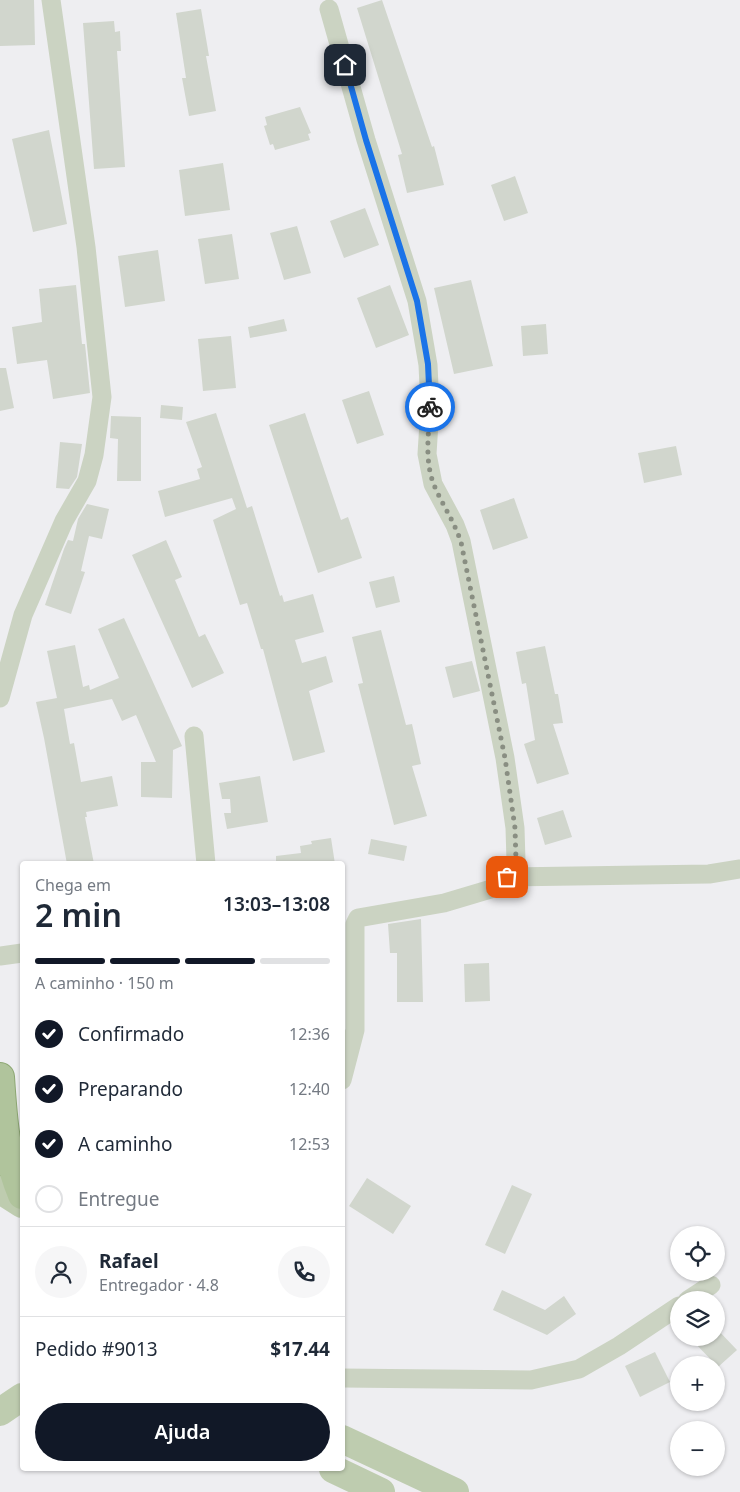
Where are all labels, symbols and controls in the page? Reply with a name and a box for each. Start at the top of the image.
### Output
pin [324,44,366,86]
icon: home [331,51,359,79]
courier [405,382,455,432]
icon: bike [416,393,444,421]
pin [486,856,528,898]
icon: bag [493,863,521,891]
text: Chega em [35,874,111,896]
text: 13:03–13:08 [223,891,330,917]
text: 2 min [35,893,122,936]
text: A caminho · 150 m [35,972,174,994]
icon: check [35,1020,63,1048]
text: Confirmado [78,1021,184,1047]
text: 12:36 [289,1023,330,1045]
icon: check [35,1075,63,1103]
text: Preparando [78,1076,183,1102]
text: 12:40 [289,1078,330,1100]
icon: check [35,1130,63,1158]
text: A caminho [78,1131,173,1157]
text: 12:53 [289,1133,330,1155]
text: Entregue [78,1186,160,1212]
map controls [670,1226,725,1476]
button: locate [670,1226,725,1281]
button: person [35,1246,87,1298]
button: phone [278,1246,330,1298]
text: Rafael [99,1248,159,1274]
text: Entregador · 4.8 [99,1274,219,1296]
button: layers [670,1291,725,1346]
text: Pedido #9013 [35,1336,158,1362]
text: $17.44 [270,1336,330,1362]
button: + [670,1356,725,1411]
button: Ajuda [35,1403,330,1461]
button: − [670,1421,725,1476]

